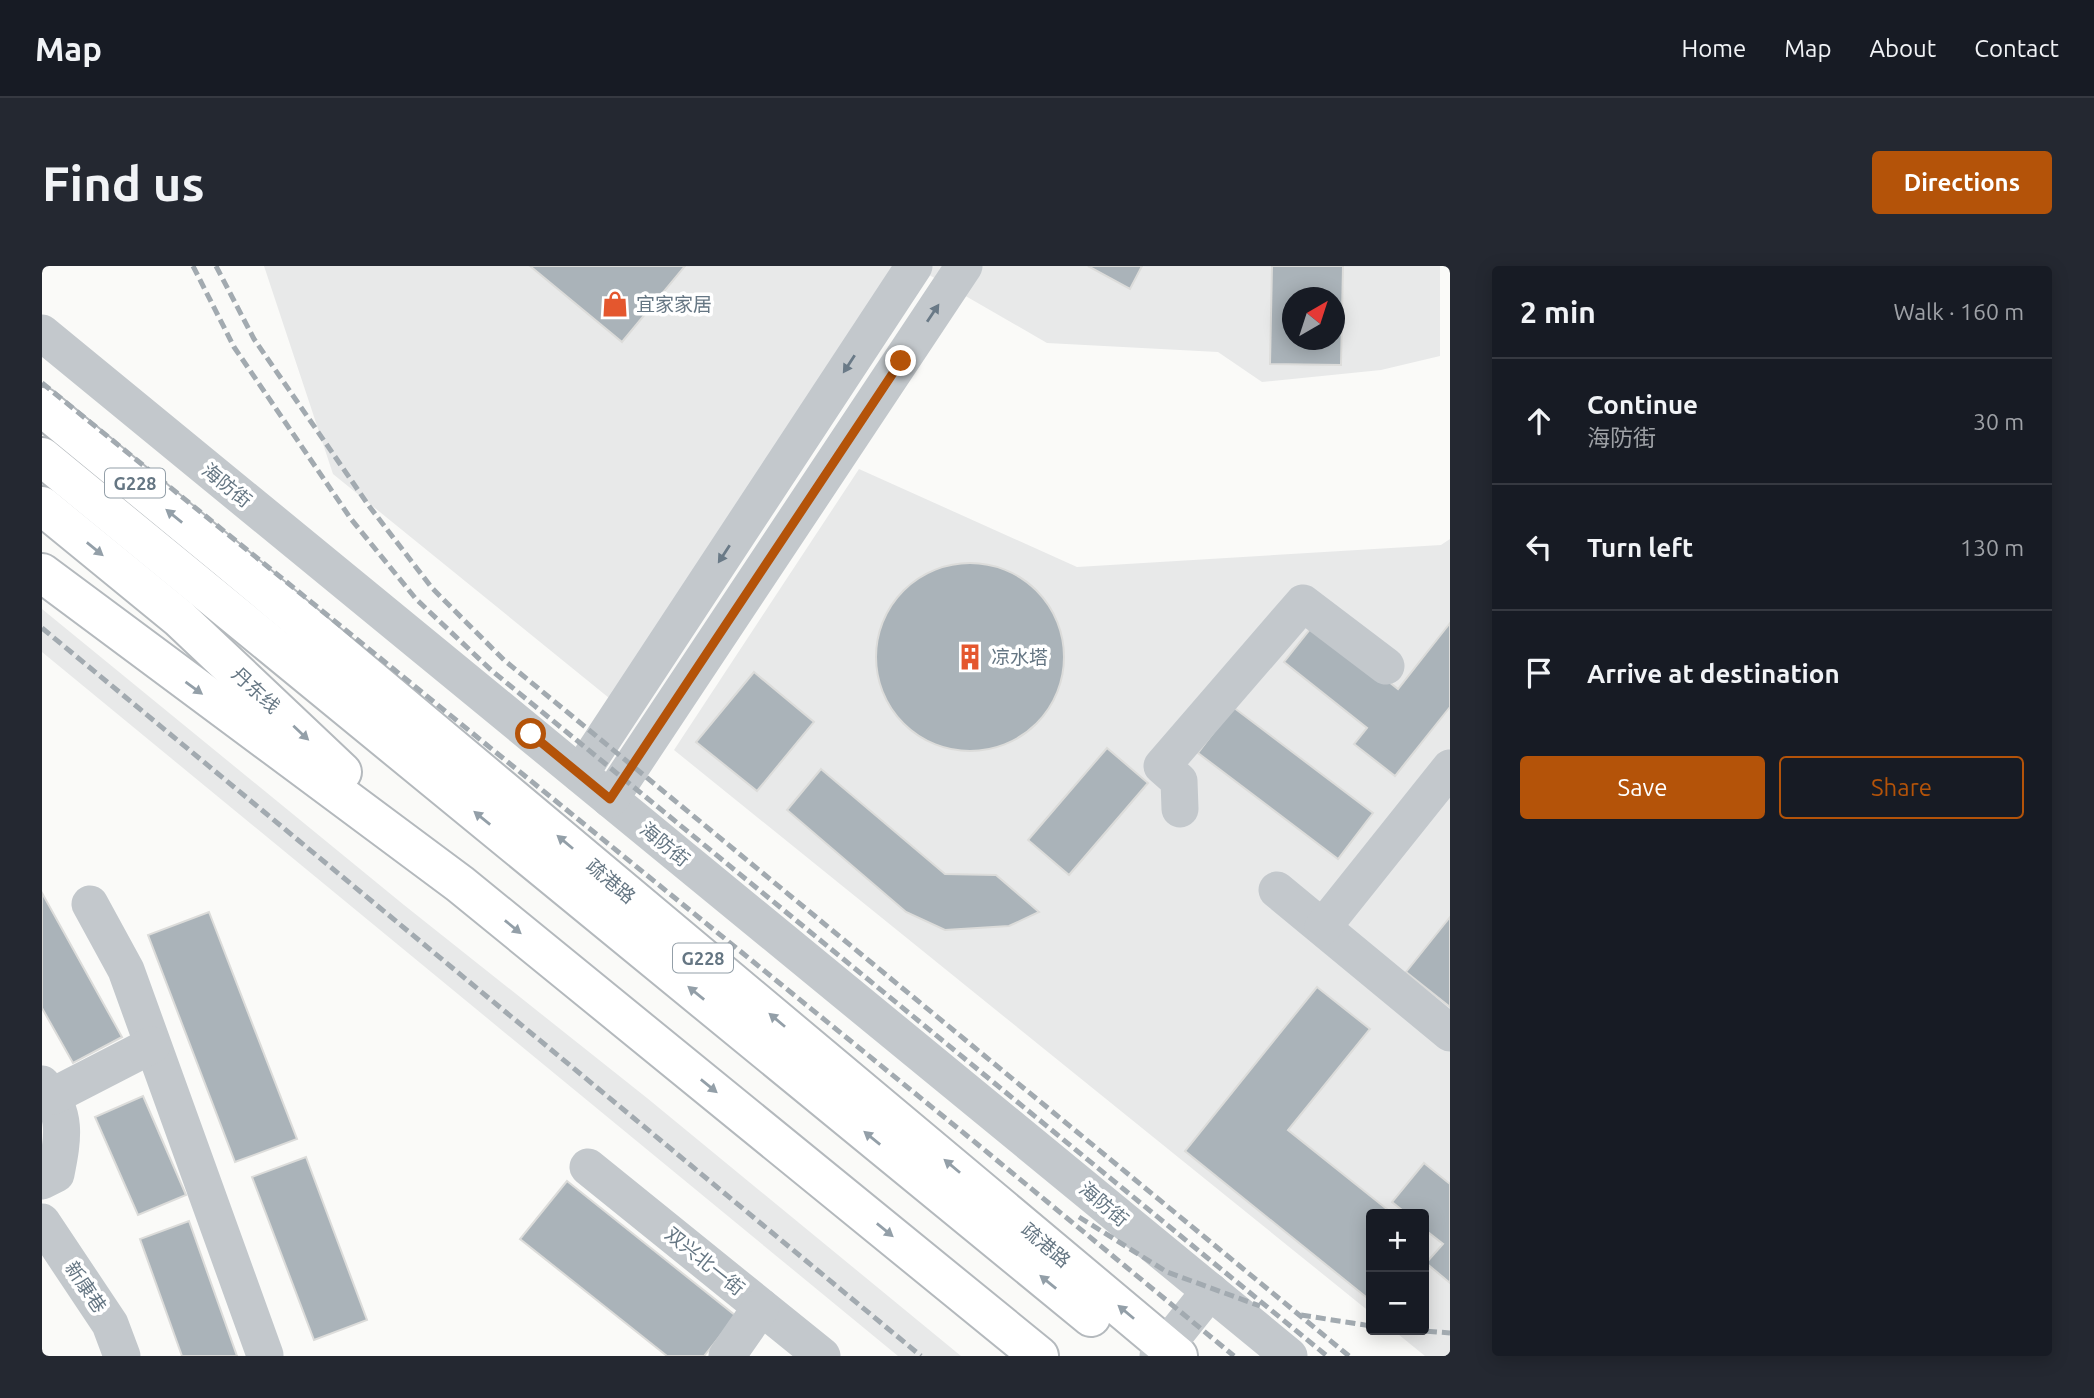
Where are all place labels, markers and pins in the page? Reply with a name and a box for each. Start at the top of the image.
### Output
shop icon: 宜家家居 [600,289,630,319]
place label: 宜家家居 [636,293,712,315]
building icon: 凉水塔 [955,642,985,672]
place label: 凉水塔 [991,646,1048,668]

